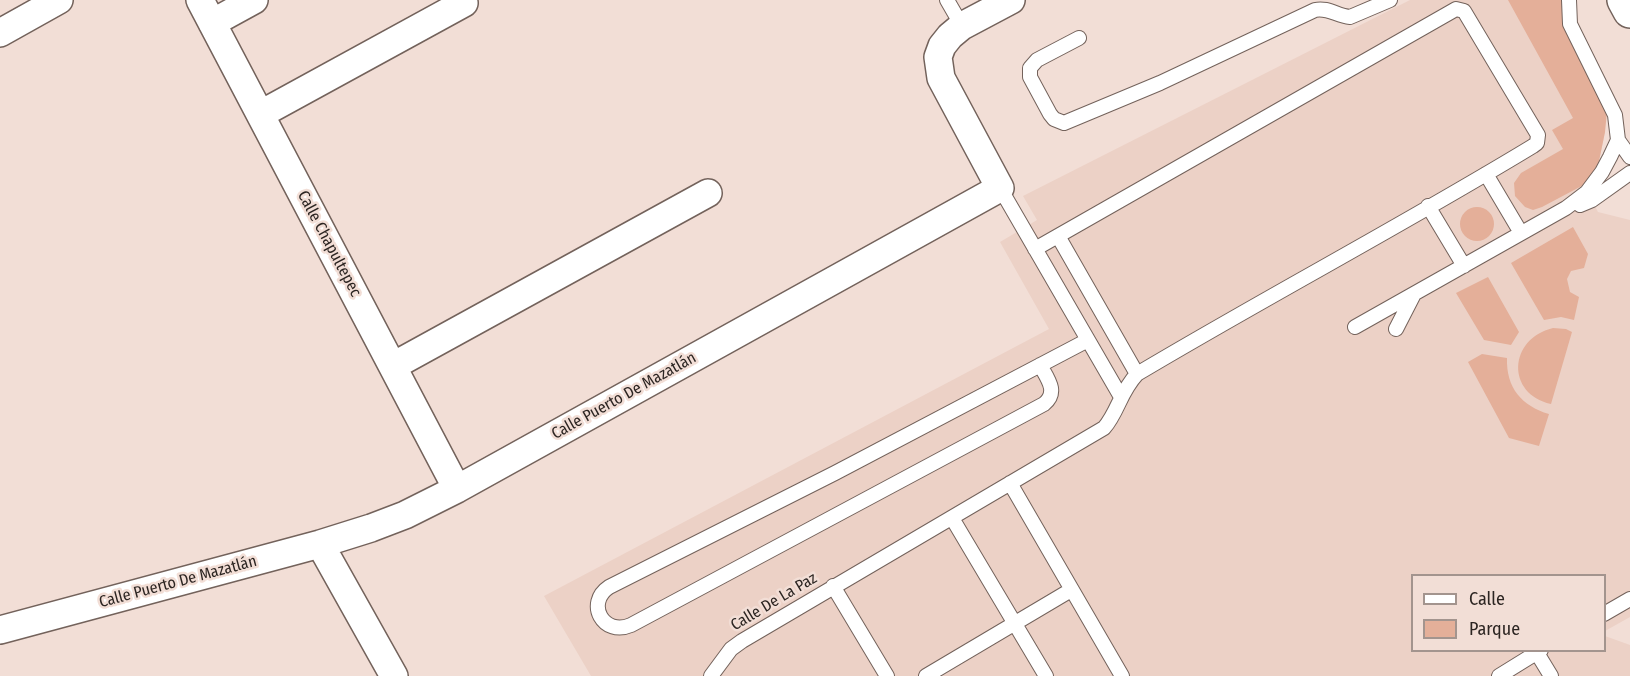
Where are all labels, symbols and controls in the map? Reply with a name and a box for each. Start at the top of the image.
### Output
street label: Calle Chapultepec [293,188,365,300]
street label: Calle Puerto De Mazatlán [548,348,700,444]
street label: Calle Puerto De Mazatlán [97,552,259,612]
street label: Calle De La Paz [728,569,820,635]
legend [1411,574,1606,652]
text: Calle [1469,588,1505,610]
text: Parque [1469,618,1520,640]

